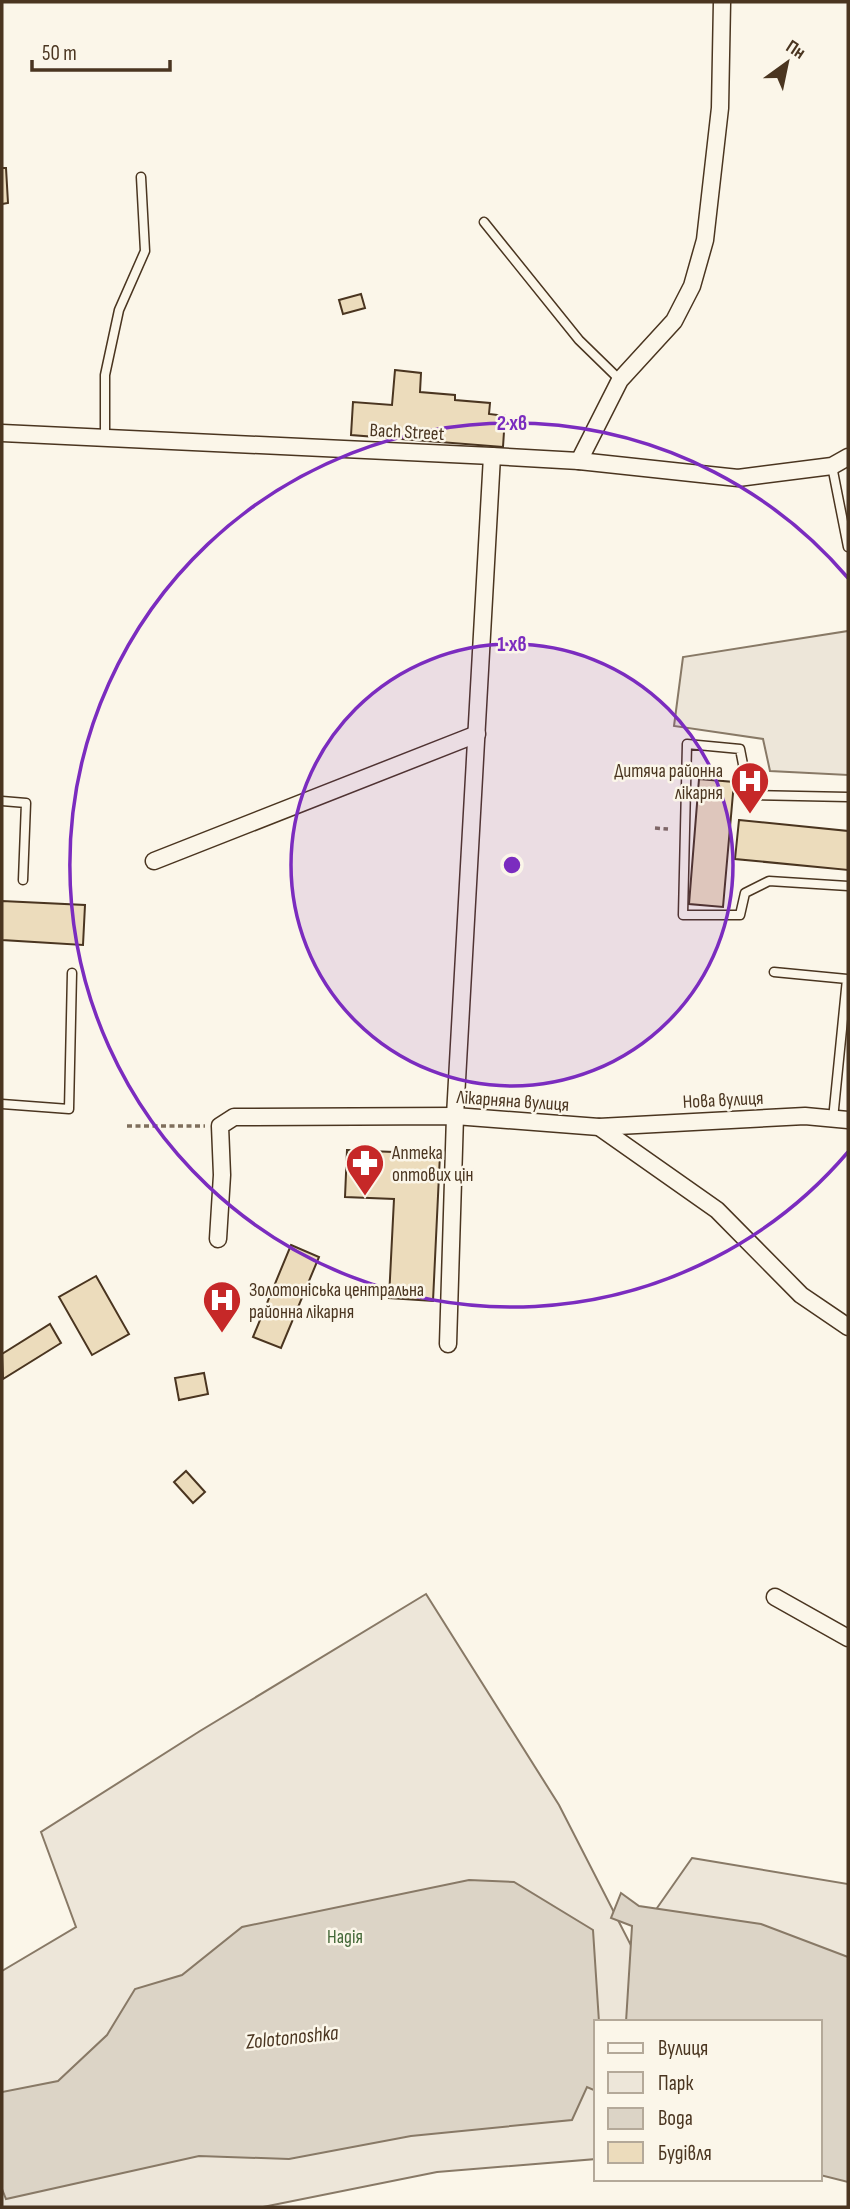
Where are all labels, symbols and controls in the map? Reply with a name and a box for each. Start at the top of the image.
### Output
scale bar [32,28,170,72]
north arrow [752,28,822,98]
text: Пн [781,35,809,65]
text: 50 m [42,41,77,66]
text: 2 хв [497,411,527,436]
street label: Bach Street [369,419,445,446]
text: 1 хв [497,632,527,657]
place label: Дитяча районна лікарня [614,760,723,805]
hospital icon: Дитяча районна лікарня [729,760,771,815]
centre of rings [500,853,524,877]
street label: Лікарняна вулиця [455,1086,570,1117]
street label: Нова вулиця [682,1087,764,1114]
pharmacy icon: Аптека оптових цін [344,1142,386,1197]
place label: Аптека оптових цін [391,1142,474,1187]
hospital icon: Золотоніська центральна районна лікарня [201,1279,243,1334]
place label: Золотоніська центральна районна лікарня [249,1279,424,1324]
park label: Надія [327,1926,363,1949]
water label: Zolotonoshka [243,2020,340,2055]
legend [594,2020,822,2181]
text: Вулиця [658,2036,708,2061]
text: Парк [658,2071,693,2096]
text: Вода [658,2106,693,2131]
text: Будівля [658,2141,712,2166]

